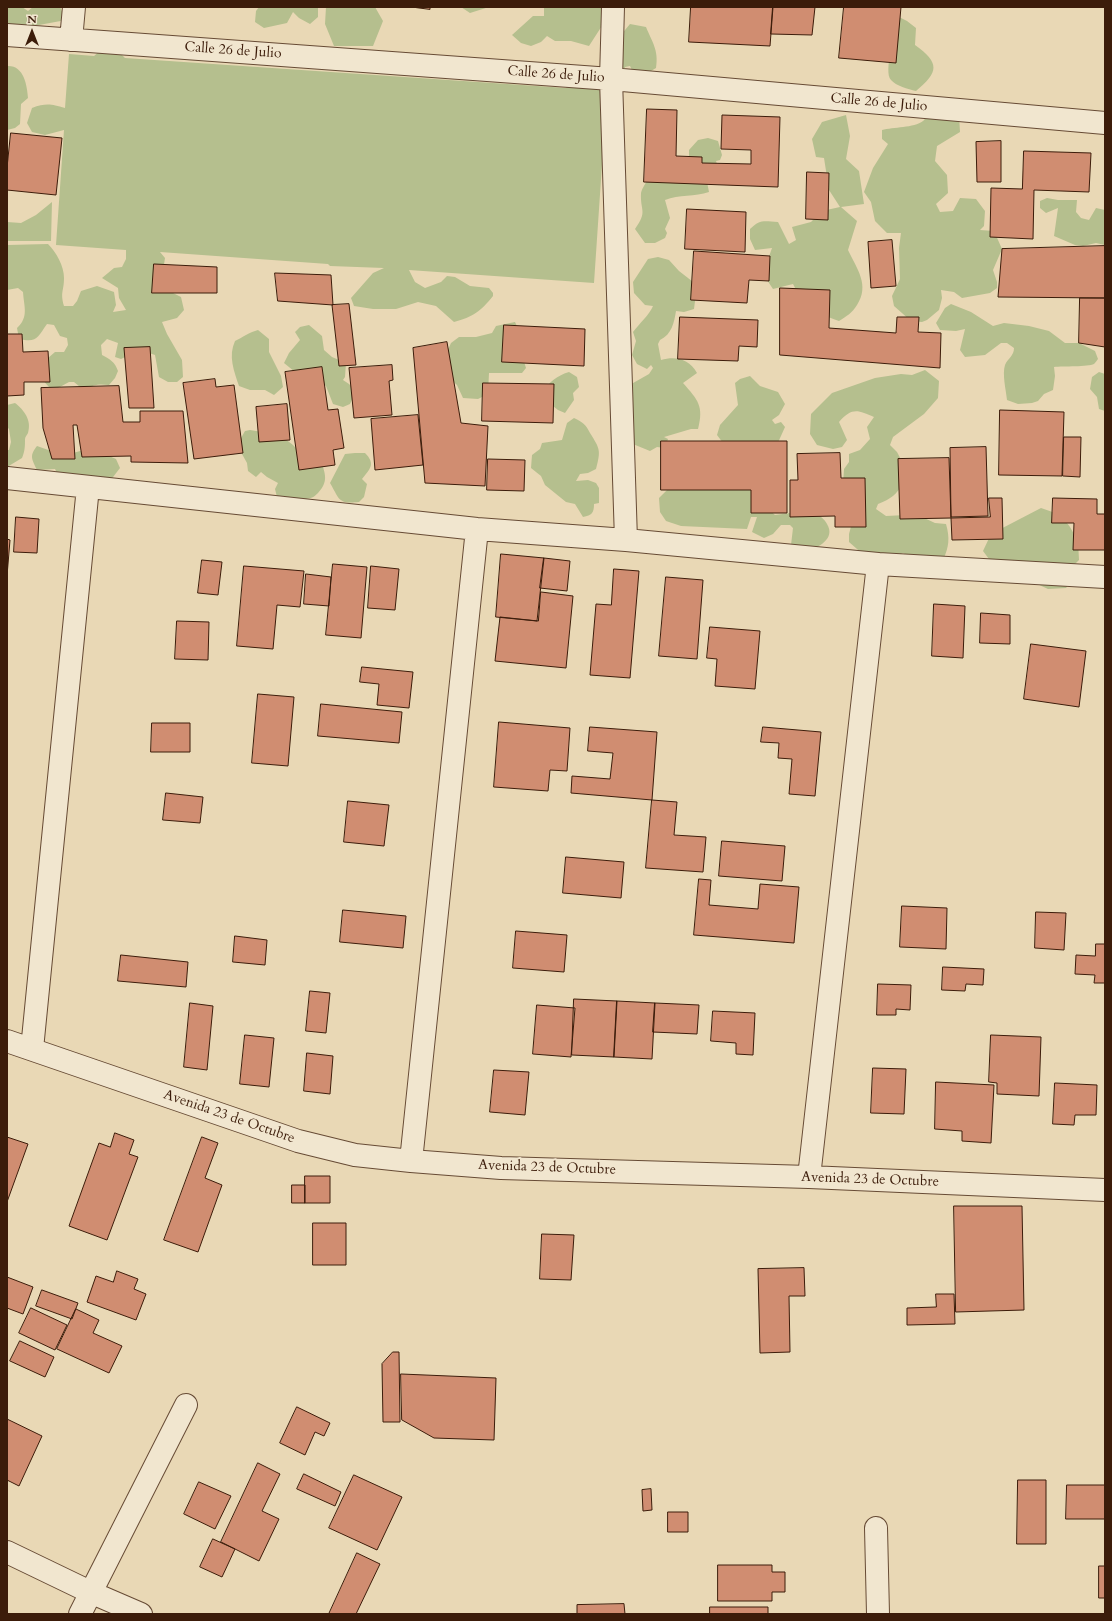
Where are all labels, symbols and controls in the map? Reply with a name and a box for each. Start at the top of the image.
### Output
north arrow [12,12,52,52]
text: N [27,12,37,27]
street label: Calle 26 de Julio [184,39,282,63]
street label: Calle 26 de Julio [507,63,605,87]
street label: Calle 26 de Julio [830,90,928,116]
street label: Avenida 23 de Octubre [161,1087,297,1147]
street label: Avenida 23 de Octubre [478,1157,616,1179]
street label: Avenida 23 de Octubre [801,1169,939,1191]

